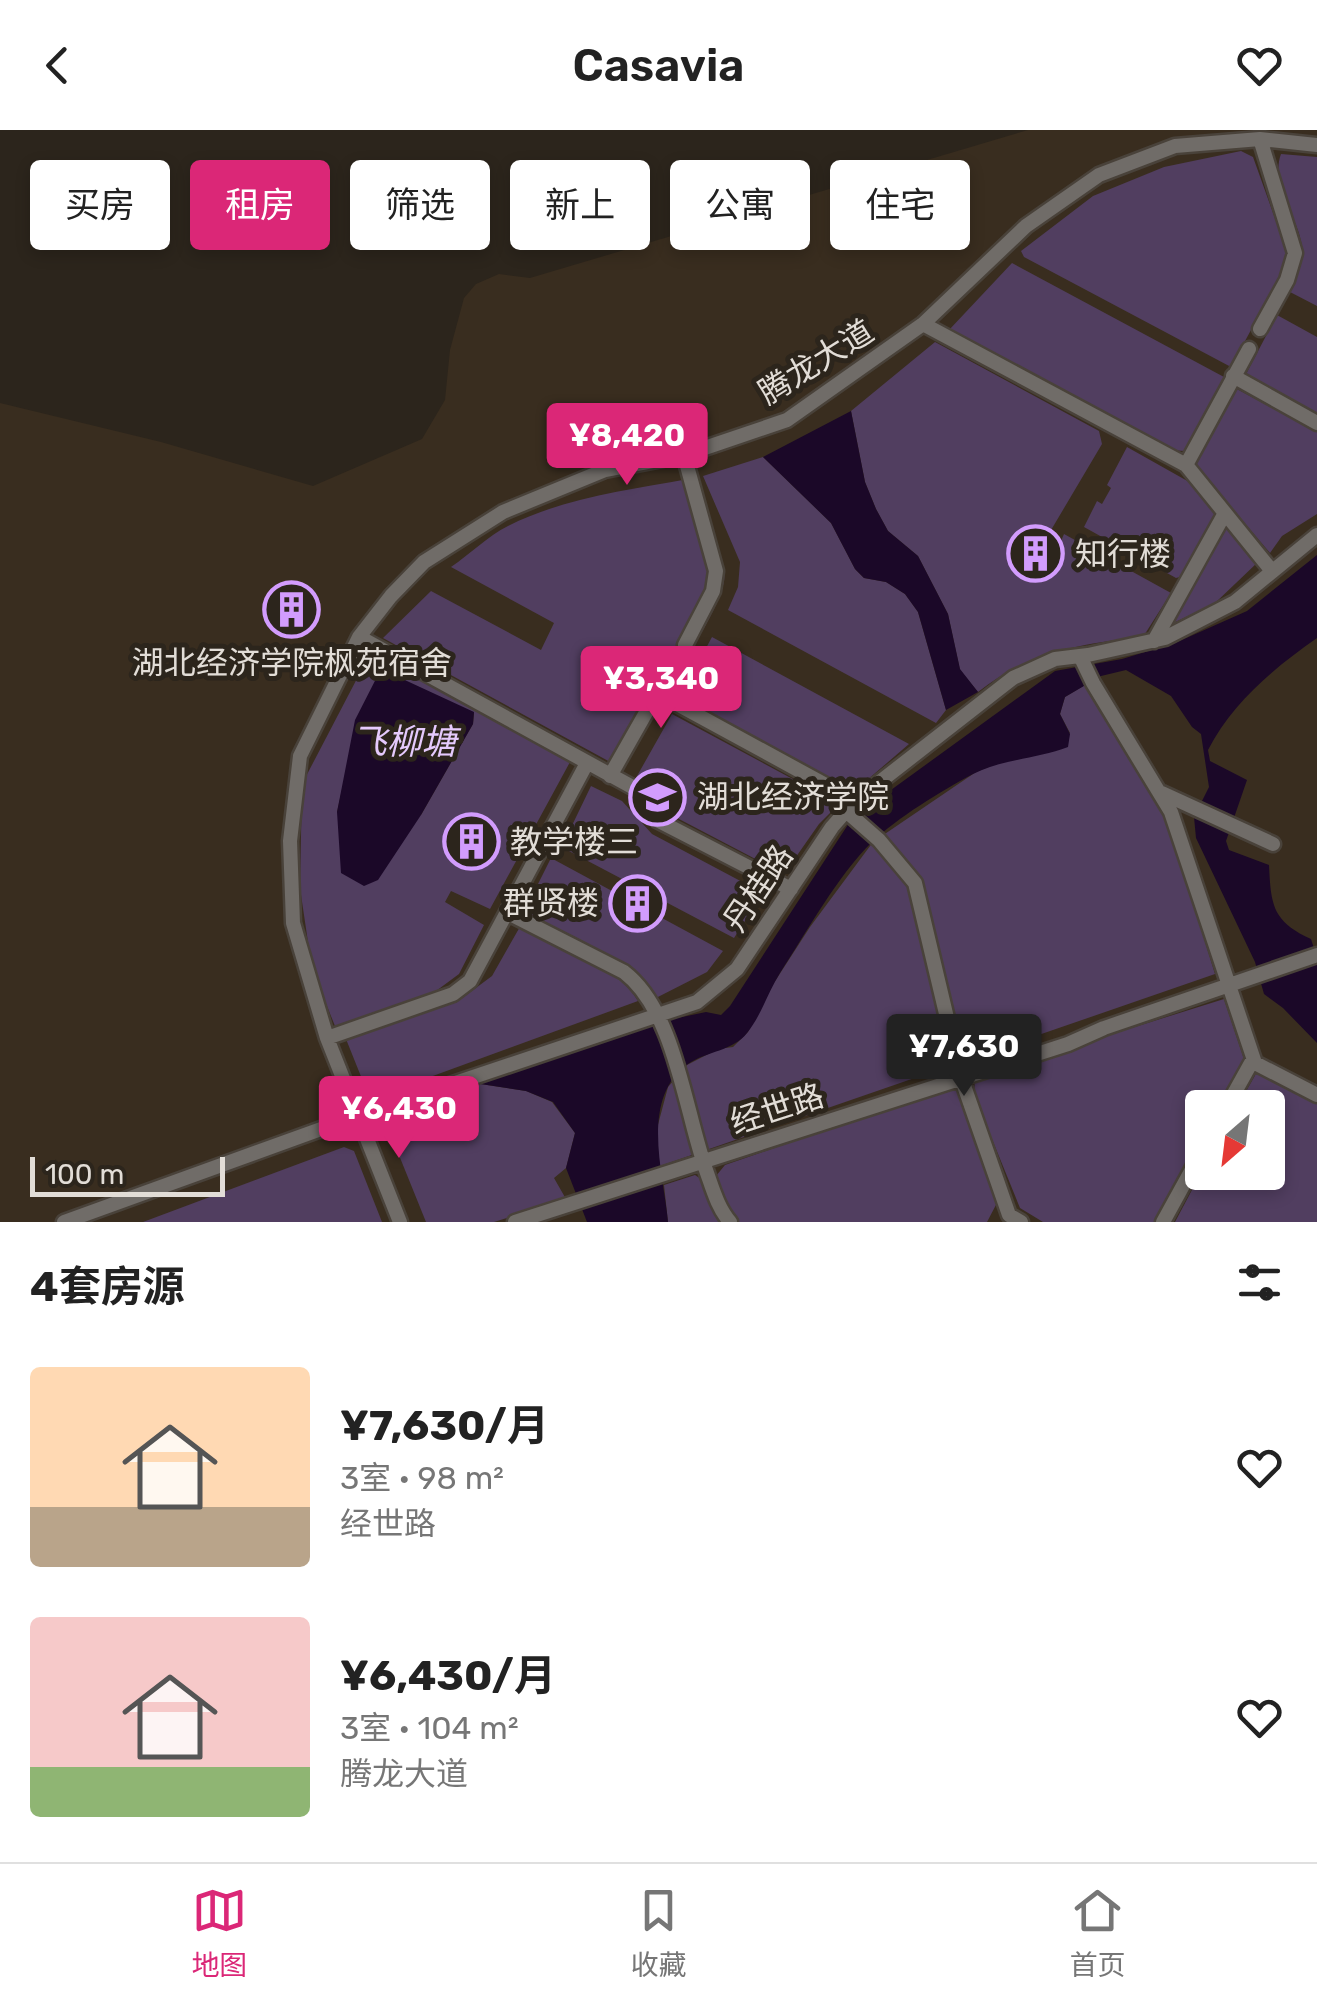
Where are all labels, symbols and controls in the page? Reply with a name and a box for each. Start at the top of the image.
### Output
icon: back [30,38,85,93]
icon: heart [1232,38,1287,93]
text: Casavia [573,39,744,92]
chip: 买房 [30,160,170,250]
chip: 租房 [190,160,330,250]
chip: 筛选 [350,160,490,250]
chip: 新上 [510,160,650,250]
chip: 公寓 [670,160,810,250]
chip: 住宅 [830,160,970,250]
street label: 腾龙大道 [752,312,880,412]
pin: ¥8,420 [546,403,708,488]
text: ¥8,420 [569,416,685,454]
building icon: 知行楼 [1006,524,1066,584]
place label: 知行楼 [1075,535,1171,573]
building icon: 湖北经济学院枫苑宿舍 [262,579,322,639]
place label: 湖北经济学院枫苑宿舍 [132,644,452,682]
pin: ¥3,340 [580,646,742,731]
text: ¥3,340 [603,659,719,697]
water label: 飞柳塘 [351,721,461,763]
school or university icon: 湖北经济学院 [628,767,688,827]
place label: 湖北经济学院 [697,778,889,816]
building icon: 教学楼三 [441,812,501,872]
place label: 教学楼三 [510,823,638,861]
street label: 丹桂路 [715,838,801,938]
building icon: 群贤楼 [608,873,668,933]
place label: 群贤楼 [503,884,599,922]
pin: ¥7,630 [883,1014,1045,1099]
text: ¥7,630 [909,1027,1019,1065]
pin: ¥6,430 [318,1076,480,1161]
street label: 经世路 [725,1076,829,1142]
text: ¥6,430 [341,1089,457,1127]
north arrow [1185,1090,1285,1190]
map controls [1185,1090,1285,1190]
scale bar [30,1152,225,1196]
text: 100 m [45,1158,124,1191]
icon: filters [1232,1255,1287,1310]
text: 4套房源 [30,1262,185,1312]
text: ¥7,630/月 [340,1401,549,1451]
icon: home [110,1407,230,1527]
icon: heart [1232,1440,1287,1495]
text: 3室 · 98 m² [340,1459,504,1497]
text: 经世路 [340,1505,436,1543]
text: ¥6,430/月 [340,1651,556,1701]
icon: home [110,1657,230,1777]
icon: heart [1232,1690,1287,1745]
text: 3室 · 104 m² [340,1709,519,1747]
text: 腾龙大道 [340,1755,468,1793]
tab: 地图 [191,1883,248,1983]
tab: 收藏 [630,1883,687,1983]
tab: 首页 [1069,1883,1126,1983]

